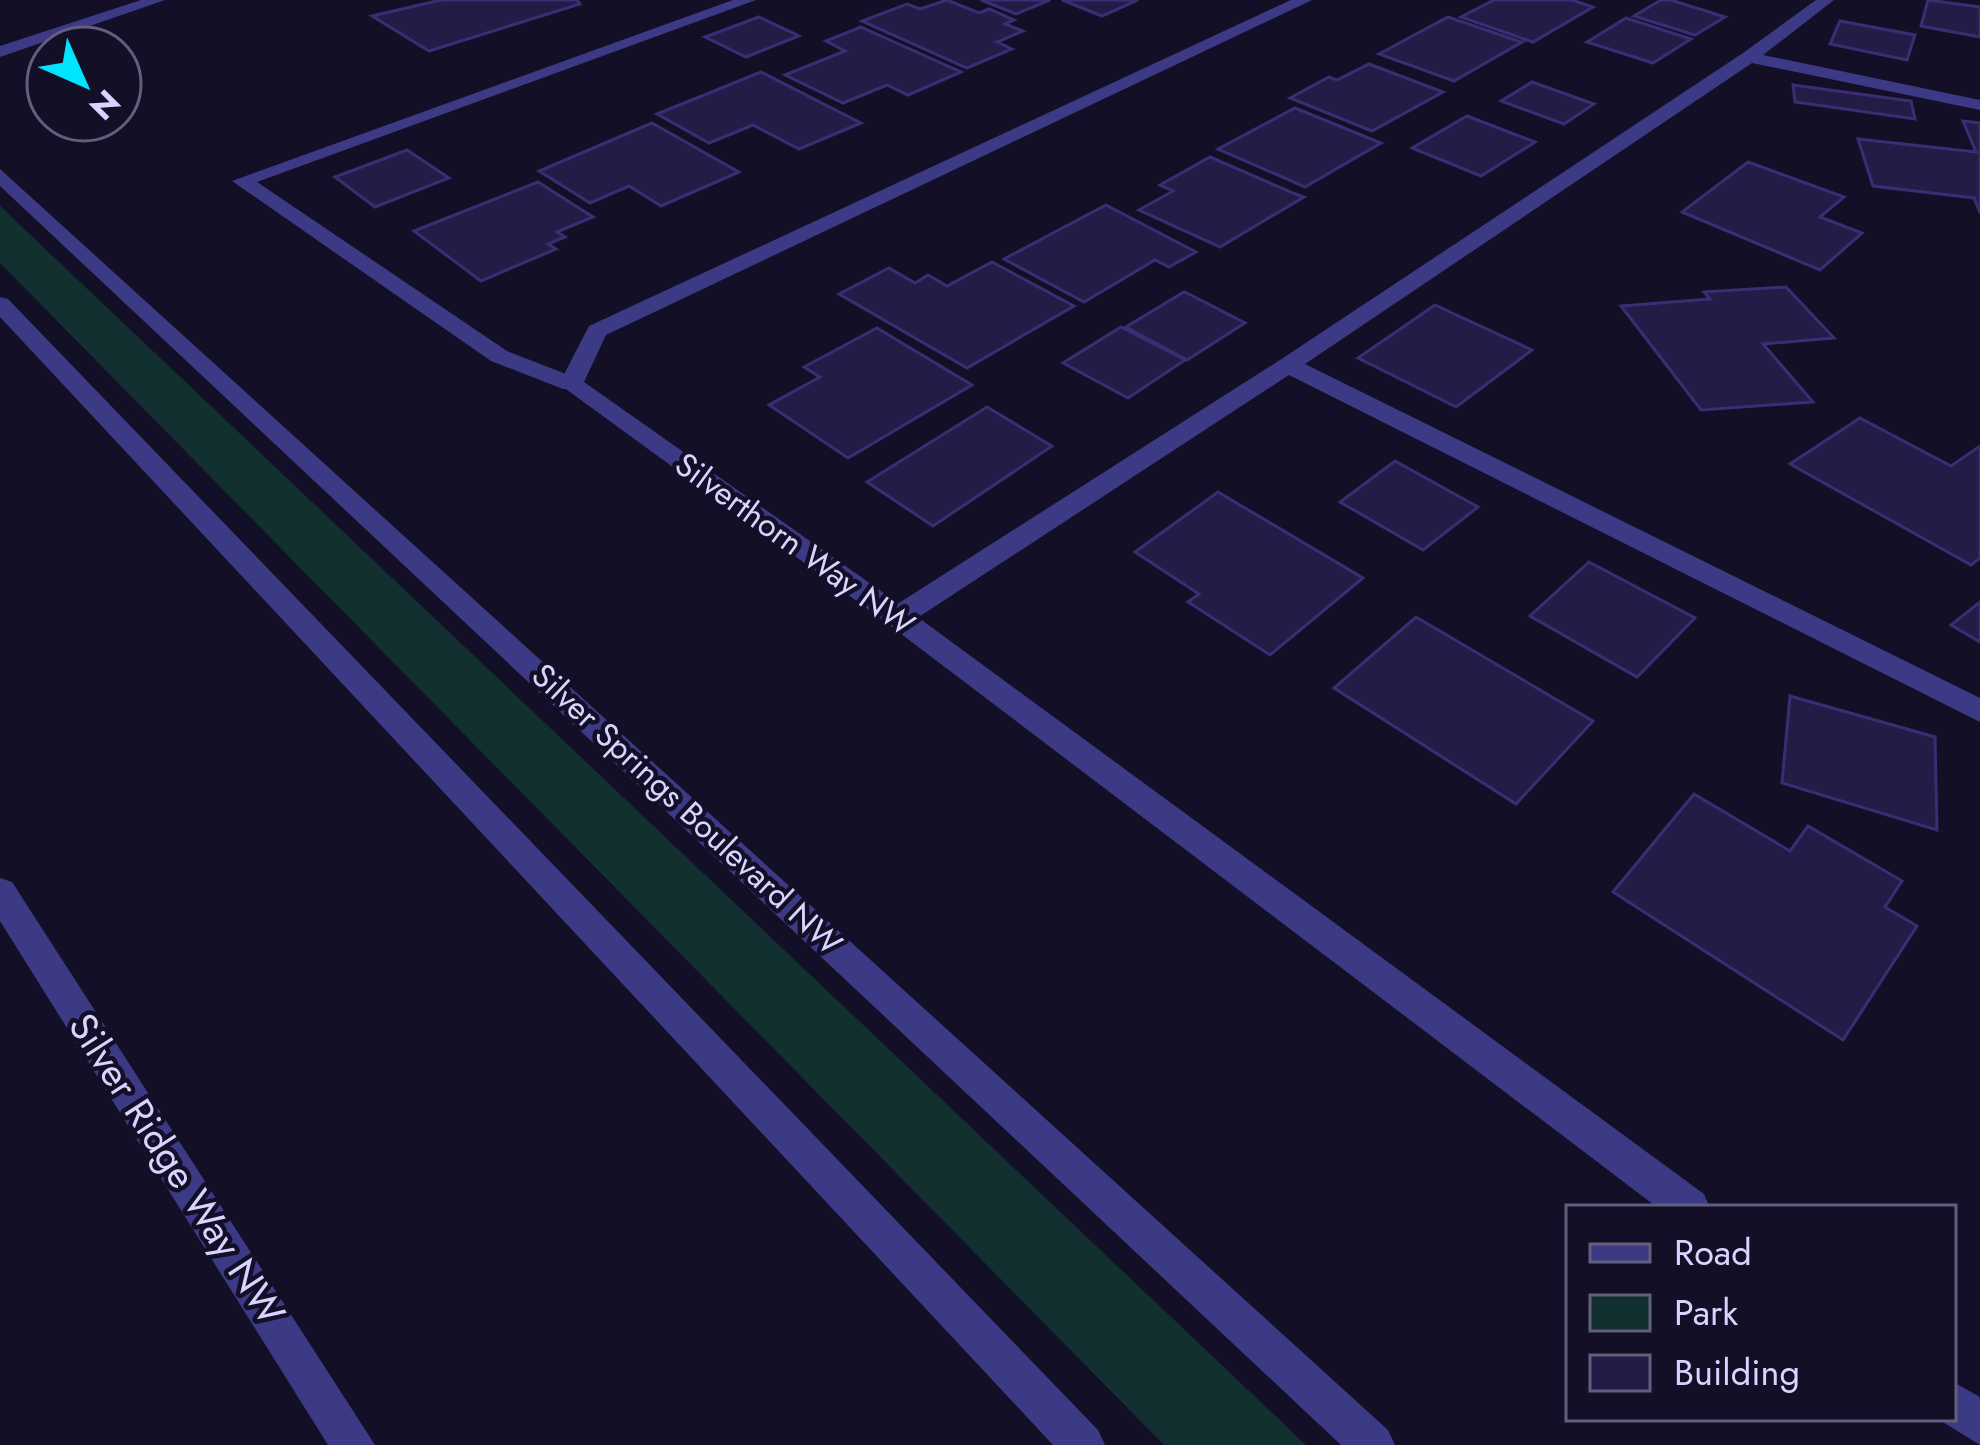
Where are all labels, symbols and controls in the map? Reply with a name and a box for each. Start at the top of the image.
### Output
north arrow [24,24,144,144]
text: N [79,79,131,131]
street label: Silverthorn Way NW [665,441,925,647]
street label: Silver Springs Boulevard NW [521,652,853,966]
street label: Silver Ridge Way NW [55,1002,300,1336]
legend [1566,1205,1956,1421]
text: Road [1674,1226,1752,1278]
text: Park [1674,1286,1738,1338]
text: Building [1674,1346,1800,1398]

